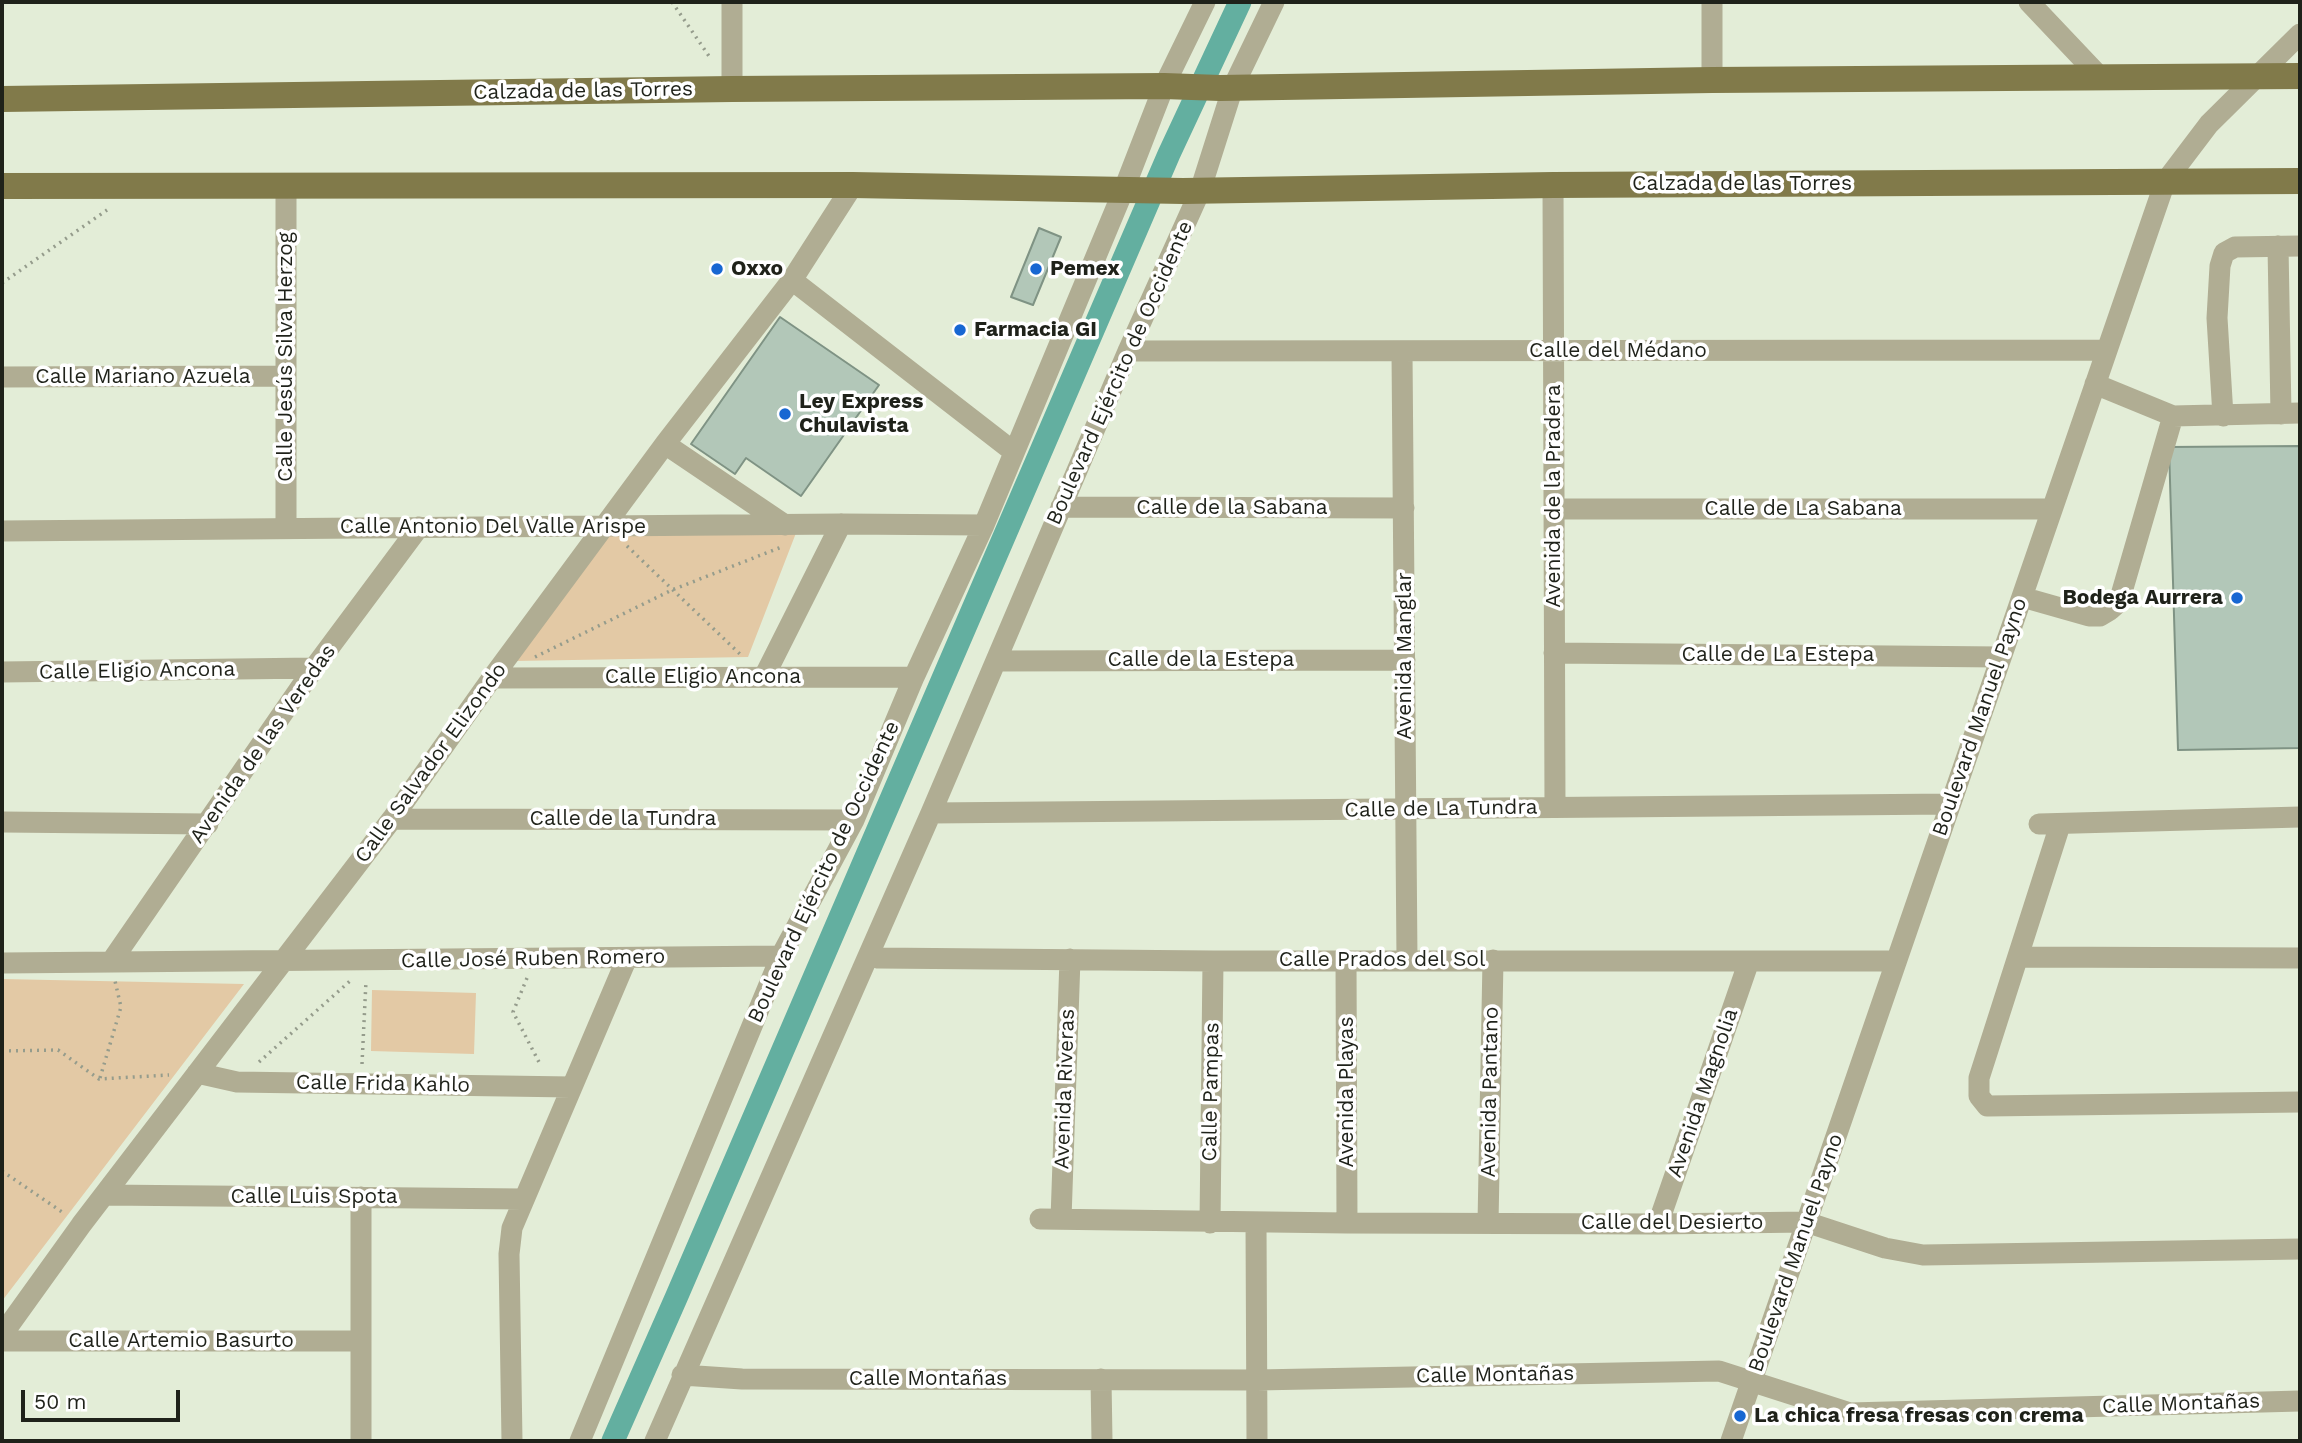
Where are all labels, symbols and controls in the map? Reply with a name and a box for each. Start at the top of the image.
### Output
street label: Calzada de las Torres [473,76,693,106]
street label: Calzada de las Torres [1632,171,1852,197]
street label: Boulevard Ejército de Occidente [1041,217,1199,529]
street label: Calle Jesús Silva Herzog [273,232,299,482]
place label: Oxxo [731,256,783,282]
place label: Pemex [1050,256,1120,282]
marker: Oxxo [709,261,725,277]
marker: Pemex [1028,261,1044,277]
place label: Farmacia GI [974,317,1097,343]
marker: Farmacia GI [952,322,968,338]
street label: Calle del Médano [1529,338,1707,364]
street label: Calle Mariano Azuela [35,364,251,390]
street label: Avenida de la Pradera [1541,384,1567,608]
place label: Ley Express Chulavista [799,389,923,439]
marker: Ley Express Chulavista [777,406,793,422]
street label: Calle de la Sabana [1136,495,1328,521]
street label: Calle de La Sabana [1704,496,1902,522]
street label: Calle Antonio Del Valle Arispe [340,514,646,540]
street label: Avenida Manglar [1392,572,1418,740]
place label: Bodega Aurrera [2063,585,2223,611]
marker: Bodega Aurrera [2229,590,2245,606]
street label: Boulevard Manuel Payno [1927,594,2033,840]
street label: Avenida de las Veredas [185,640,341,848]
street label: Calle de La Estepa [1682,642,1874,668]
street label: Calle de la Estepa [1108,647,1294,673]
street label: Calle Eligio Ancona [39,657,235,685]
street label: Calle Salvador Elizondo [350,658,512,868]
street label: Calle Eligio Ancona [605,664,801,690]
street label: Boulevard Ejército de Occidente [743,717,905,1027]
street label: Calle de La Tundra [1344,795,1538,823]
street label: Calle de la Tundra [530,806,716,832]
street label: Calle José Ruben Romero [401,944,665,974]
street label: Calle Prados del Sol [1279,947,1485,973]
street label: Avenida Magnolia [1662,1005,1744,1181]
street label: Avenida Pantano [1476,1006,1504,1178]
street label: Avenida Riveras [1050,1008,1080,1170]
street label: Avenida Playas [1334,1016,1360,1168]
street label: Calle Pampas [1197,1022,1225,1162]
street label: Calle Frida Kahlo [296,1070,470,1098]
street label: Boulevard Manuel Payno [1743,1130,1849,1376]
street label: Calle Luis Spota [230,1184,398,1210]
street label: Calle del Desierto [1581,1210,1763,1236]
street label: Calle Artemio Basurto [68,1328,294,1354]
street label: Calle Montañas [1416,1361,1574,1389]
street label: Calle Montañas [849,1366,1007,1392]
scale bar [24,1376,184,1420]
text: 50 m [34,1389,86,1414]
street label: Calle Montañas [2101,1389,2261,1419]
place label: La chica fresa fresas con crema [1754,1403,2084,1429]
marker: La chica fresa fresas con crema [1732,1408,1748,1424]

